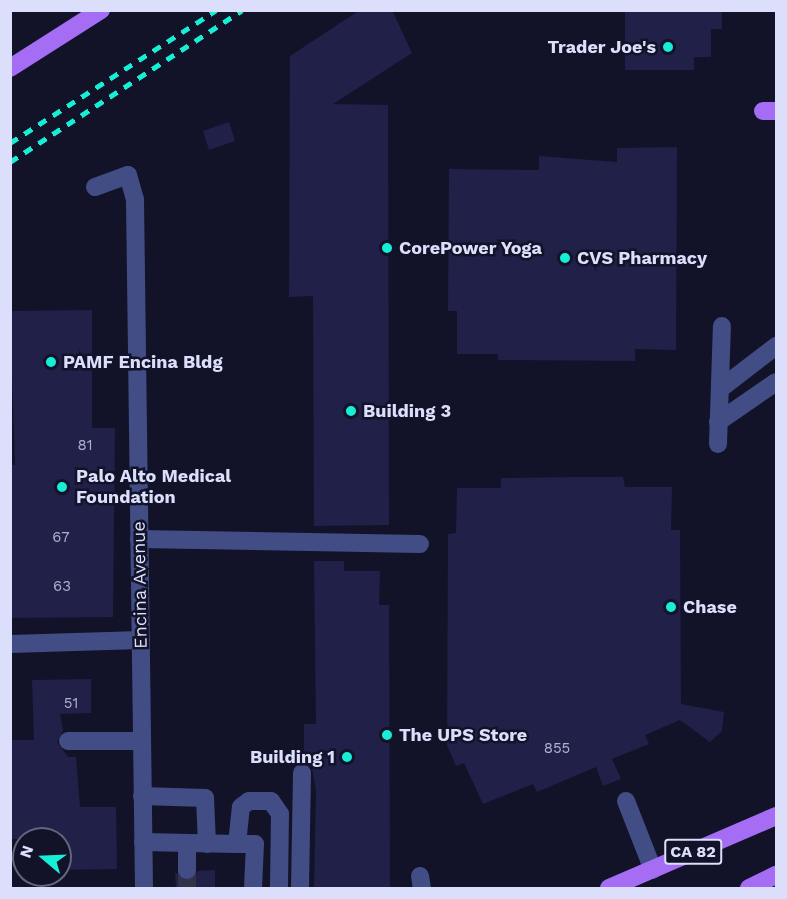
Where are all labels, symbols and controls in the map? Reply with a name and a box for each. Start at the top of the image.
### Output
place label: Trader Joe's [547,36,656,58]
marker: Trader Joe's [661,40,675,54]
place label: CorePower Yoga [399,237,543,259]
marker: CorePower Yoga [380,241,394,255]
place label: CVS Pharmacy [577,247,707,269]
marker: CVS Pharmacy [558,251,572,265]
place label: PAMF Encina Bldg [63,351,223,373]
marker: PAMF Encina Bldg [44,355,58,369]
place label: Building 3 [363,400,451,422]
marker: Building 3 [344,404,358,418]
house number: 81 [77,437,93,455]
place label: Palo Alto Medical Foundation [76,466,232,508]
marker: Palo Alto Medical Foundation [53,478,71,496]
street label: Encina Avenue [128,521,152,649]
house number: 67 [52,529,70,547]
house number: 63 [53,578,71,596]
place label: Chase [683,596,737,618]
marker: Chase [664,600,678,614]
house number: 51 [64,695,78,713]
place label: The UPS Store [399,724,527,746]
marker: The UPS Store [380,728,394,742]
house number: 855 [544,740,570,758]
place label: Building 1 [250,746,335,768]
marker: Building 1 [340,750,354,764]
north arrow [12,827,72,887]
road number: CA 82 [663,839,723,865]
text: N [15,843,37,860]

